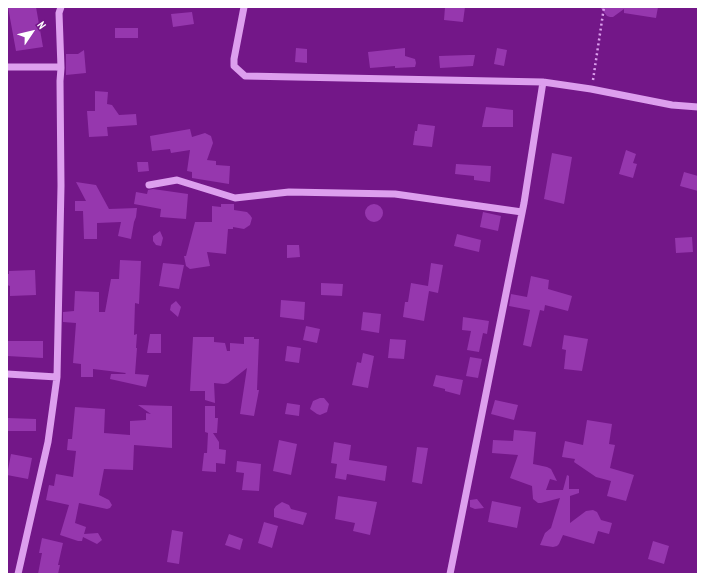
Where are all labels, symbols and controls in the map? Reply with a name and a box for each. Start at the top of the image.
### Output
north arrow [12,12,52,52]
text: N [34,19,49,32]

